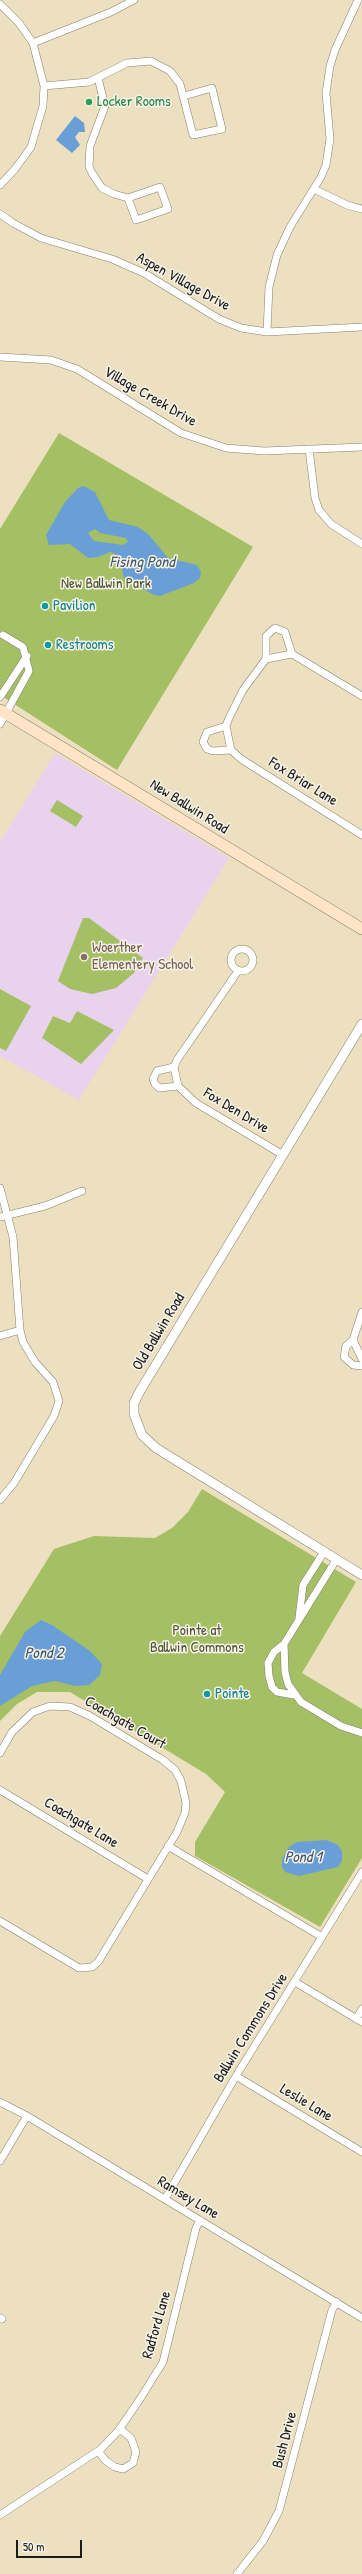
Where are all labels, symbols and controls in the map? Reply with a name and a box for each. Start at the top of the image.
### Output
place label: Locker Rooms [97,93,171,111]
marker: Locker Rooms [84,97,94,107]
street label: Aspen Village Drive [133,249,233,315]
street label: Village Creek Drive [100,363,200,431]
water label: Fising Pond [110,553,174,573]
park label: New Ballwin Park [61,575,151,593]
place label: Pavilion [53,597,96,615]
marker: Pavilion [40,601,50,611]
place label: Restrooms [56,636,114,654]
marker: Restrooms [43,640,53,650]
street label: Fox Briar Lane [265,754,341,810]
street label: New Ballwin Road [146,776,232,838]
place label: Woerther Elementery School [92,939,193,974]
marker: Woerther Elementery School [79,952,89,962]
street label: Fox Den Drive [200,1084,272,1138]
street label: Old Ballwin Road [129,1290,189,1374]
park label: Pointe at Ballwin Commons [150,1622,244,1657]
water label: Pond 2 [25,1644,63,1664]
place label: Pointe [215,1685,250,1703]
marker: Pointe [202,1689,212,1699]
street label: Coachgate Court [81,1693,169,1753]
street label: Coachgate Lane [41,1794,121,1852]
water label: Pond 1 [284,1848,322,1868]
street label: Ballwin Commons Drive [210,1970,292,2086]
street label: Leslie Lane [276,2080,336,2126]
street label: Ramsey Lane [154,2173,222,2223]
street label: Radford Lane [139,2289,175,2361]
street label: Bush Drive [269,2410,301,2470]
scale bar [18,2532,84,2558]
text: 50 m [23,2538,44,2555]

